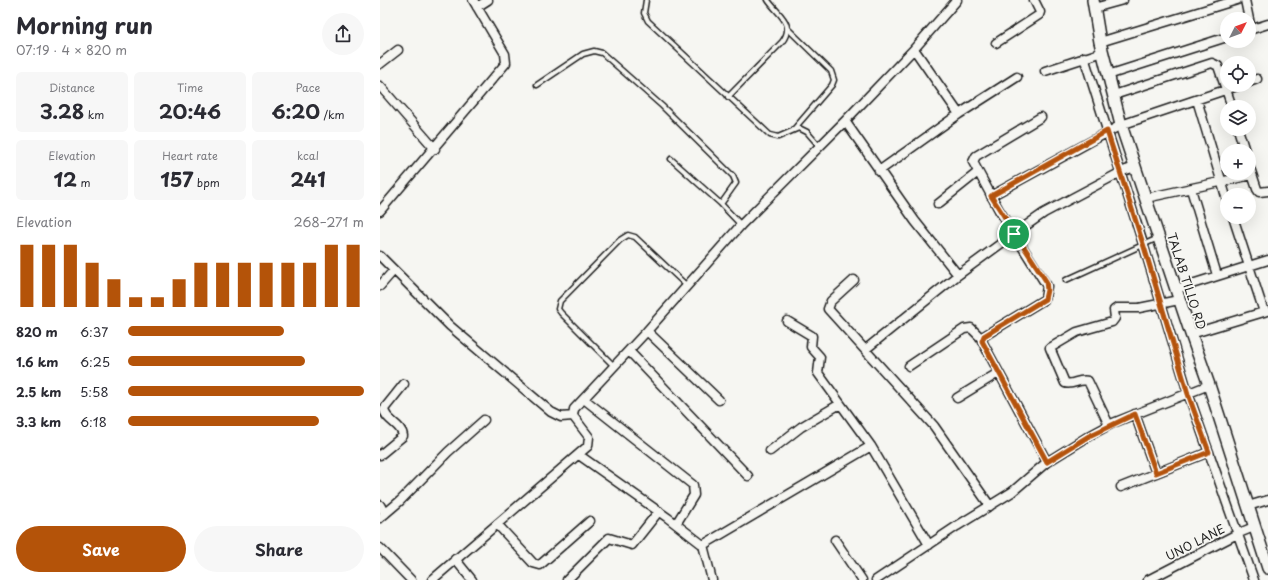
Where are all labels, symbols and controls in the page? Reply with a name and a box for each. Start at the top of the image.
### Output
text: Morning run [16,8,153,41]
north arrow [1220,12,1256,48]
map controls [1220,12,1256,224]
button: share [322,13,364,55]
text: 07:19 · 4 × 820 m [16,40,127,59]
button: locate [1220,56,1256,92]
text: Distance [49,79,95,96]
text: Time [177,79,203,96]
text: Pace [296,79,320,96]
text: 3.28 [40,96,84,126]
text: 20:46 [159,96,221,126]
text: 6:20 [271,96,320,126]
button: layers [1220,100,1256,136]
text: km [84,106,104,123]
text: /km [320,106,345,123]
button: + [1220,144,1256,180]
text: Elevation [48,147,96,164]
text: Heart rate [162,147,218,164]
text: kcal [297,147,319,164]
text: 12 [53,164,77,194]
text: 157 [160,164,193,194]
text: 241 [290,164,326,194]
text: m [77,174,91,191]
text: bpm [193,174,220,191]
button: − [1220,188,1256,224]
text: Elevation [16,212,72,231]
text: 268–271 m [294,212,364,231]
pin [997,217,1031,251]
icon: arrive [1003,223,1025,245]
street label: TALAB TILLO RD [1163,230,1211,332]
text: 820 m [16,322,58,341]
text: 6:37 [80,322,108,341]
text: 1.6 km [16,352,58,371]
text: 6:25 [80,352,110,371]
text: 2.5 km [16,382,61,401]
text: 5:58 [80,382,109,401]
text: 3.3 km [16,412,61,431]
text: 6:18 [80,412,107,431]
street label: UNO LANE [1162,519,1228,565]
button: Save [16,526,186,572]
button: Share [194,526,364,572]

